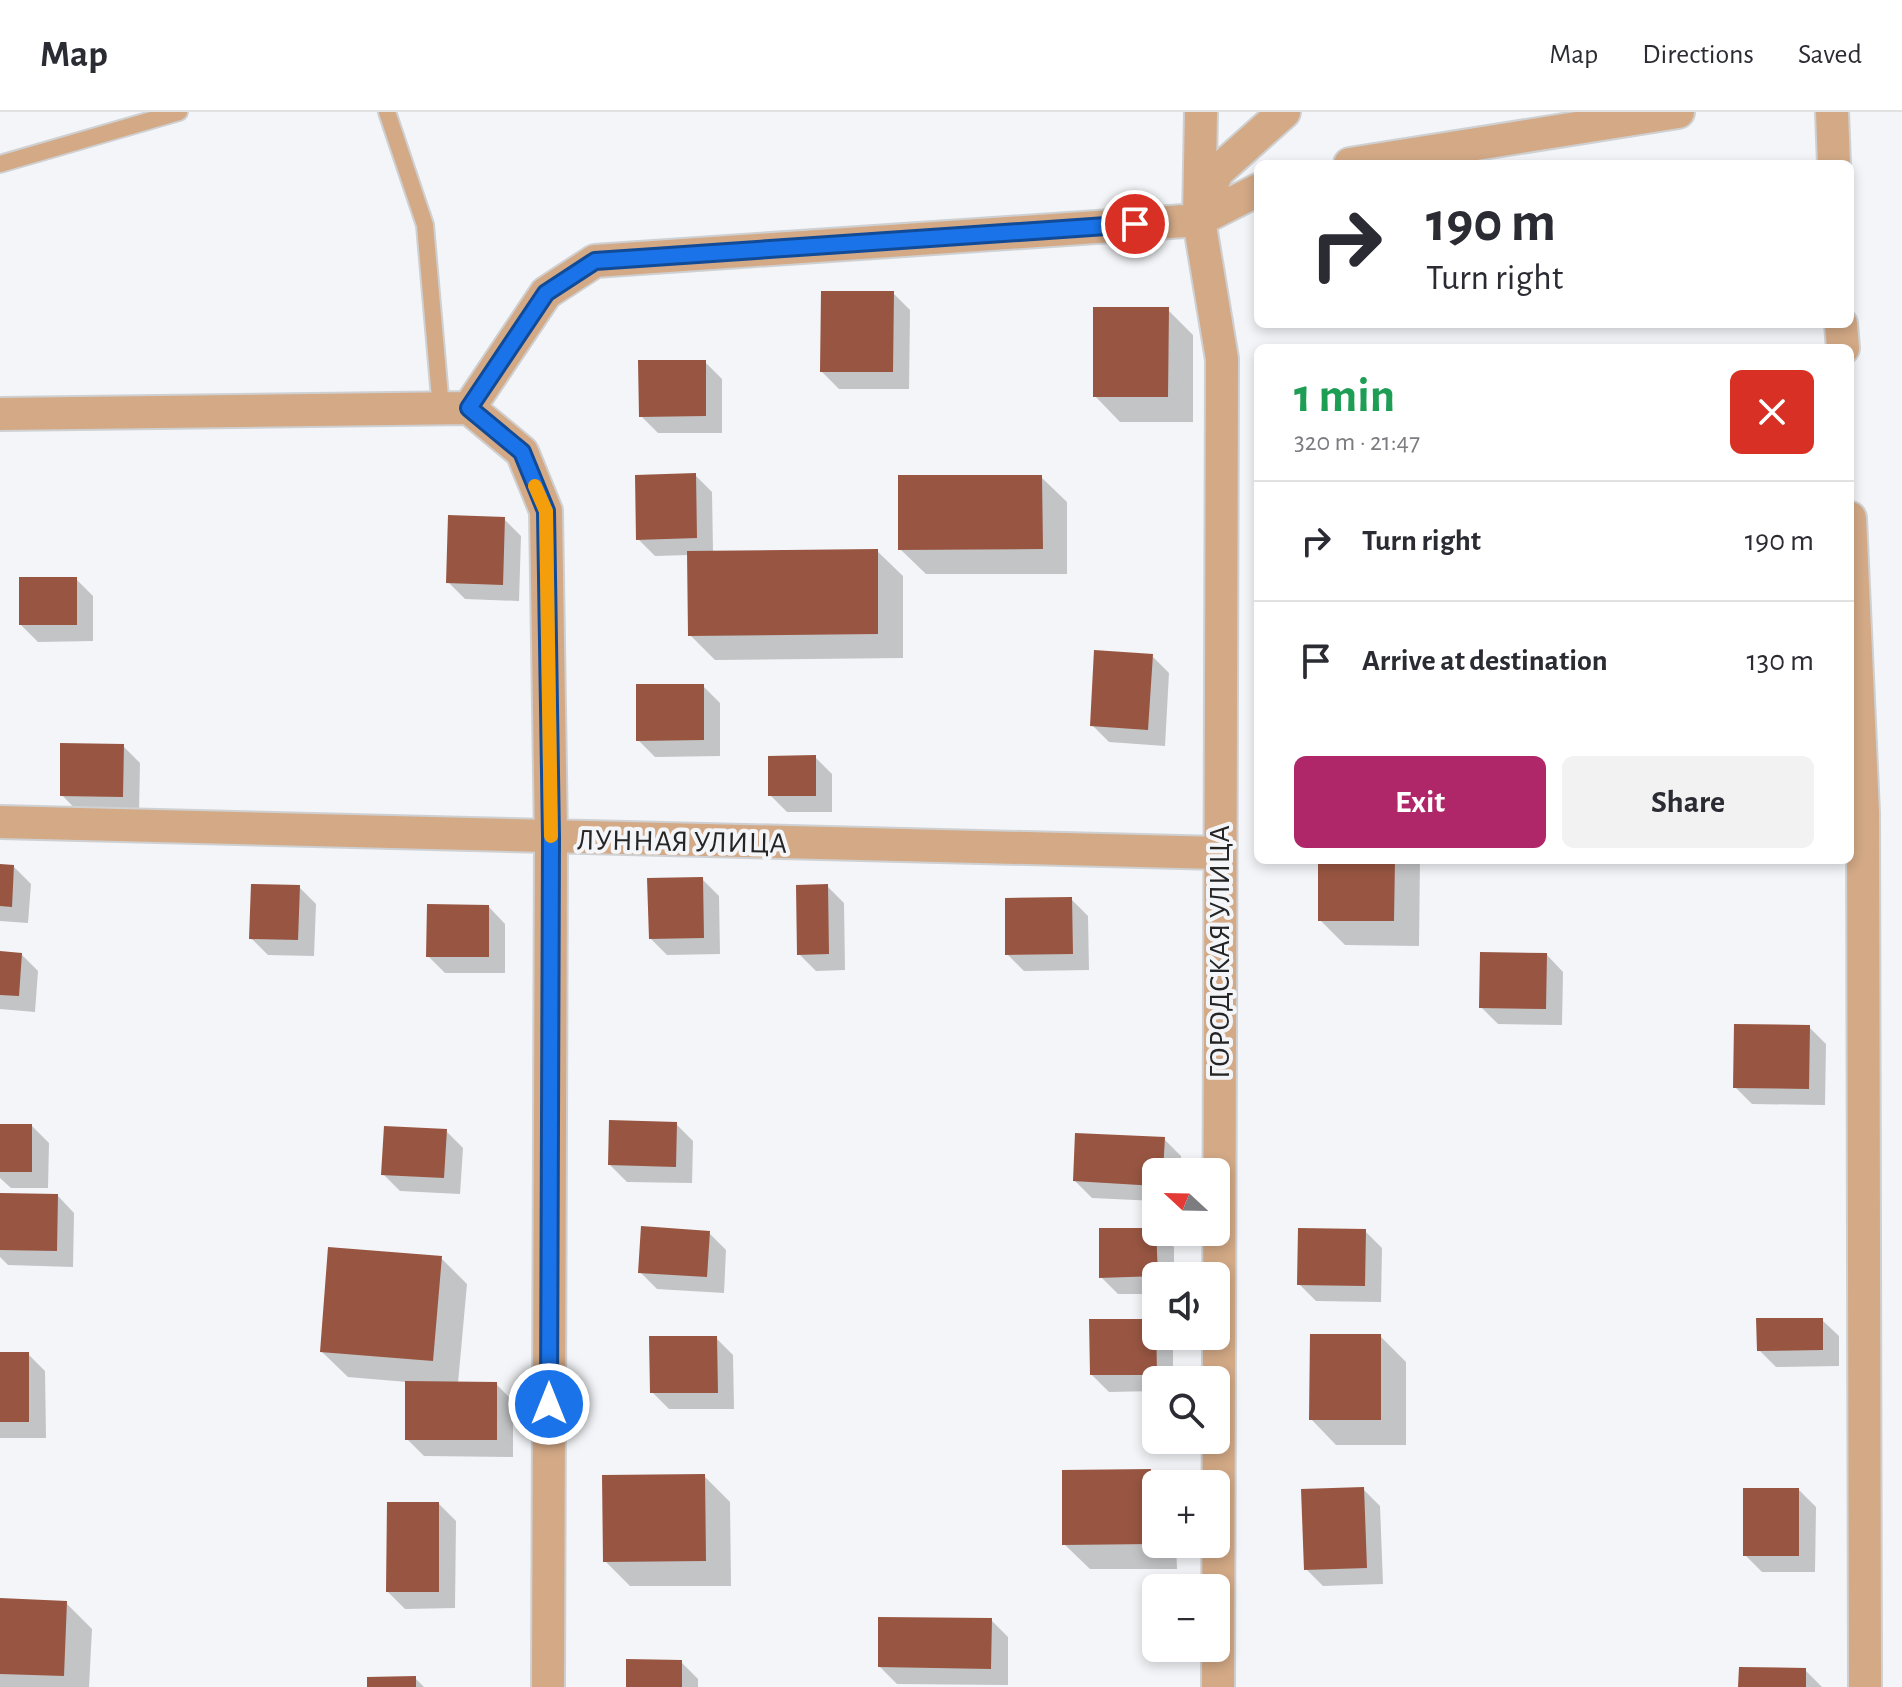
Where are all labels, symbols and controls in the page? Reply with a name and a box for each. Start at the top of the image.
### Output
text: Map [40,36,108,74]
text: Map [1549,41,1598,69]
text: Directions [1642,41,1754,69]
text: Saved [1798,41,1862,69]
pin [1101,190,1169,258]
icon: right [1294,192,1398,296]
text: 190 m [1426,195,1556,251]
icon: arrive [1113,202,1157,246]
text: Turn right [1426,260,1563,296]
button: close [1730,370,1814,454]
text: 1 min [1294,373,1395,421]
text: 320 m · 21:47 [1294,429,1420,455]
icon: right [1294,519,1338,563]
text: Turn right [1362,526,1481,556]
text: 190 m [1745,526,1814,556]
icon: arrive [1294,639,1338,683]
text: Arrive at destination [1362,646,1608,676]
text: 130 m [1747,646,1814,676]
button: Exit [1294,756,1546,848]
button: Share [1562,756,1814,848]
street label: ЛУННАЯ УЛИЦА [577,825,787,859]
street label: ГОРОДСКАЯ УЛИЦА [1205,825,1235,1079]
north arrow [1142,1158,1230,1246]
map controls [1142,1158,1230,1662]
button: sound [1142,1262,1230,1350]
position arrow [507,1362,591,1446]
button: search [1142,1366,1230,1454]
button: + [1142,1470,1230,1558]
button: − [1142,1574,1230,1662]

